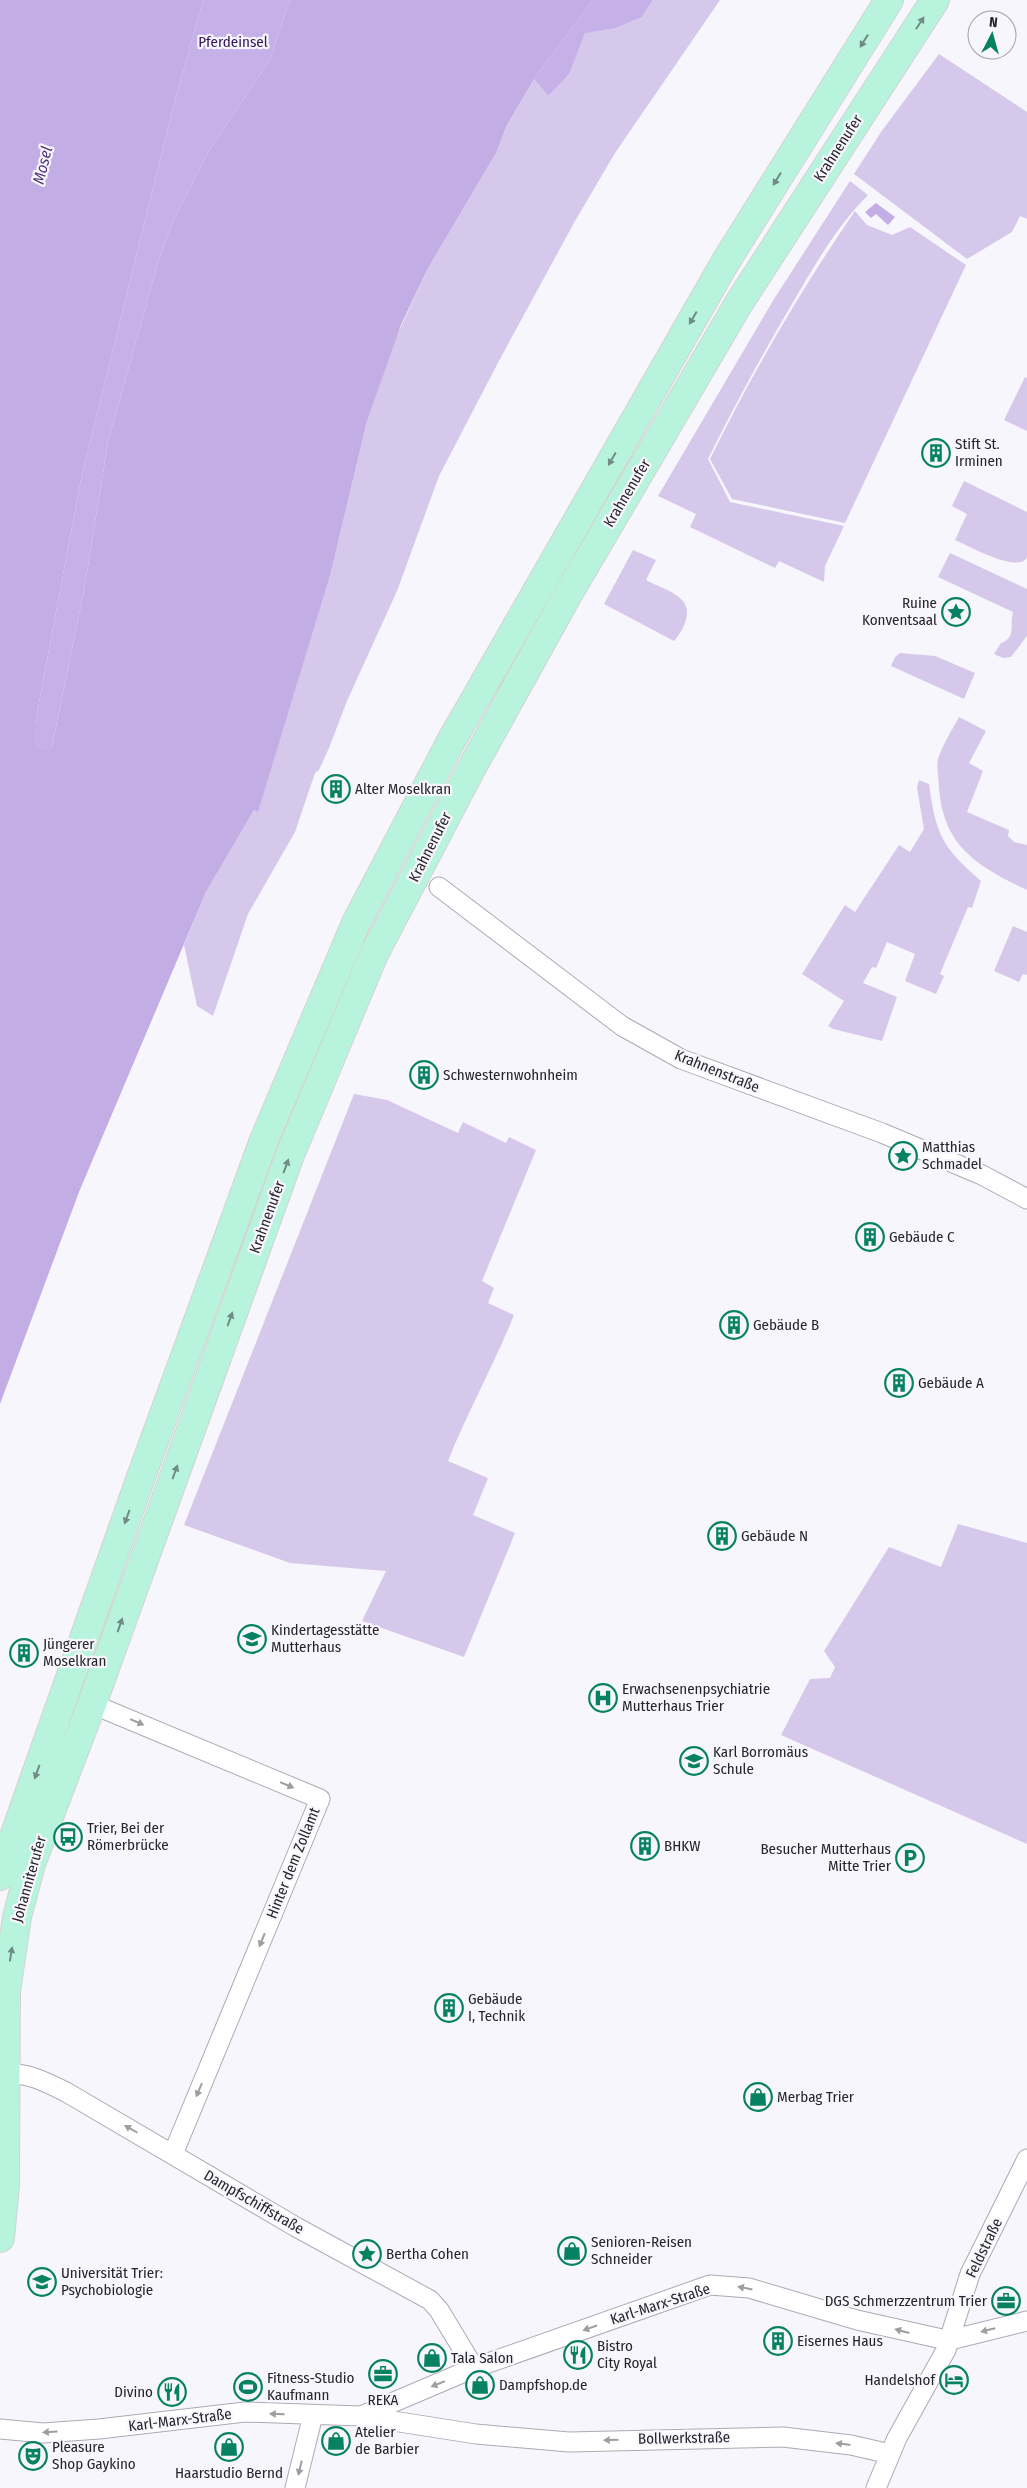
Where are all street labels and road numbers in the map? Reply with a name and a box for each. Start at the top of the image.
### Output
street label: Krahnenufer [810,111,867,185]
street label: Krahnenufer [600,455,655,530]
street label: Krahnenufer [405,808,456,885]
street label: Krahnenstraße [672,1046,762,1096]
street label: Krahnenufer [246,1177,289,1256]
street label: Hinter dem Zollamt [262,1805,324,1921]
street label: Johanniterufer [8,1833,50,1924]
street label: Dampfschiffstraße [201,2166,307,2238]
street label: Feldstraße [962,2215,1006,2281]
street label: Karl-Marx-Straße [608,2279,712,2329]
street label: Karl-Marx-Straße [127,2405,233,2435]
street label: Bollwerkstraße [638,2428,730,2448]

